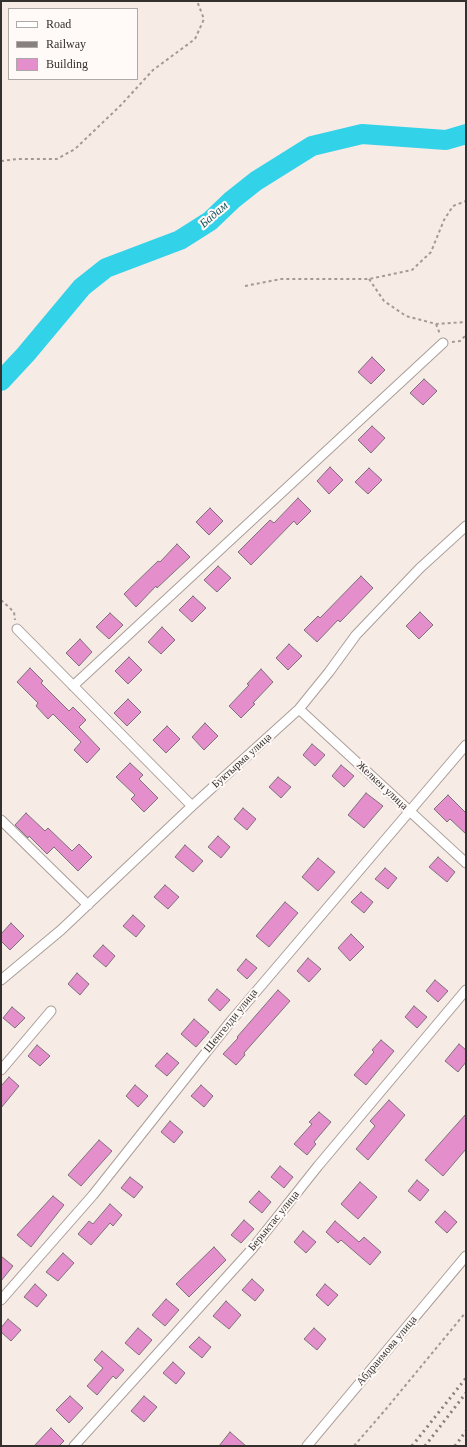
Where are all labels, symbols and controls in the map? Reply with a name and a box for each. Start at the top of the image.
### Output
legend [8,8,138,80]
text: Road [46,17,71,31]
text: Railway [46,37,86,51]
text: Building [46,57,88,71]
water label: Бадам [197,199,231,231]
street label: Буктырма улица [209,731,275,791]
street label: Желкен улица [354,759,410,813]
street label: Шенгелди улица [201,987,261,1055]
street label: Берыктас улица [246,1188,302,1254]
street label: Абдраимова улица [354,1313,420,1389]

